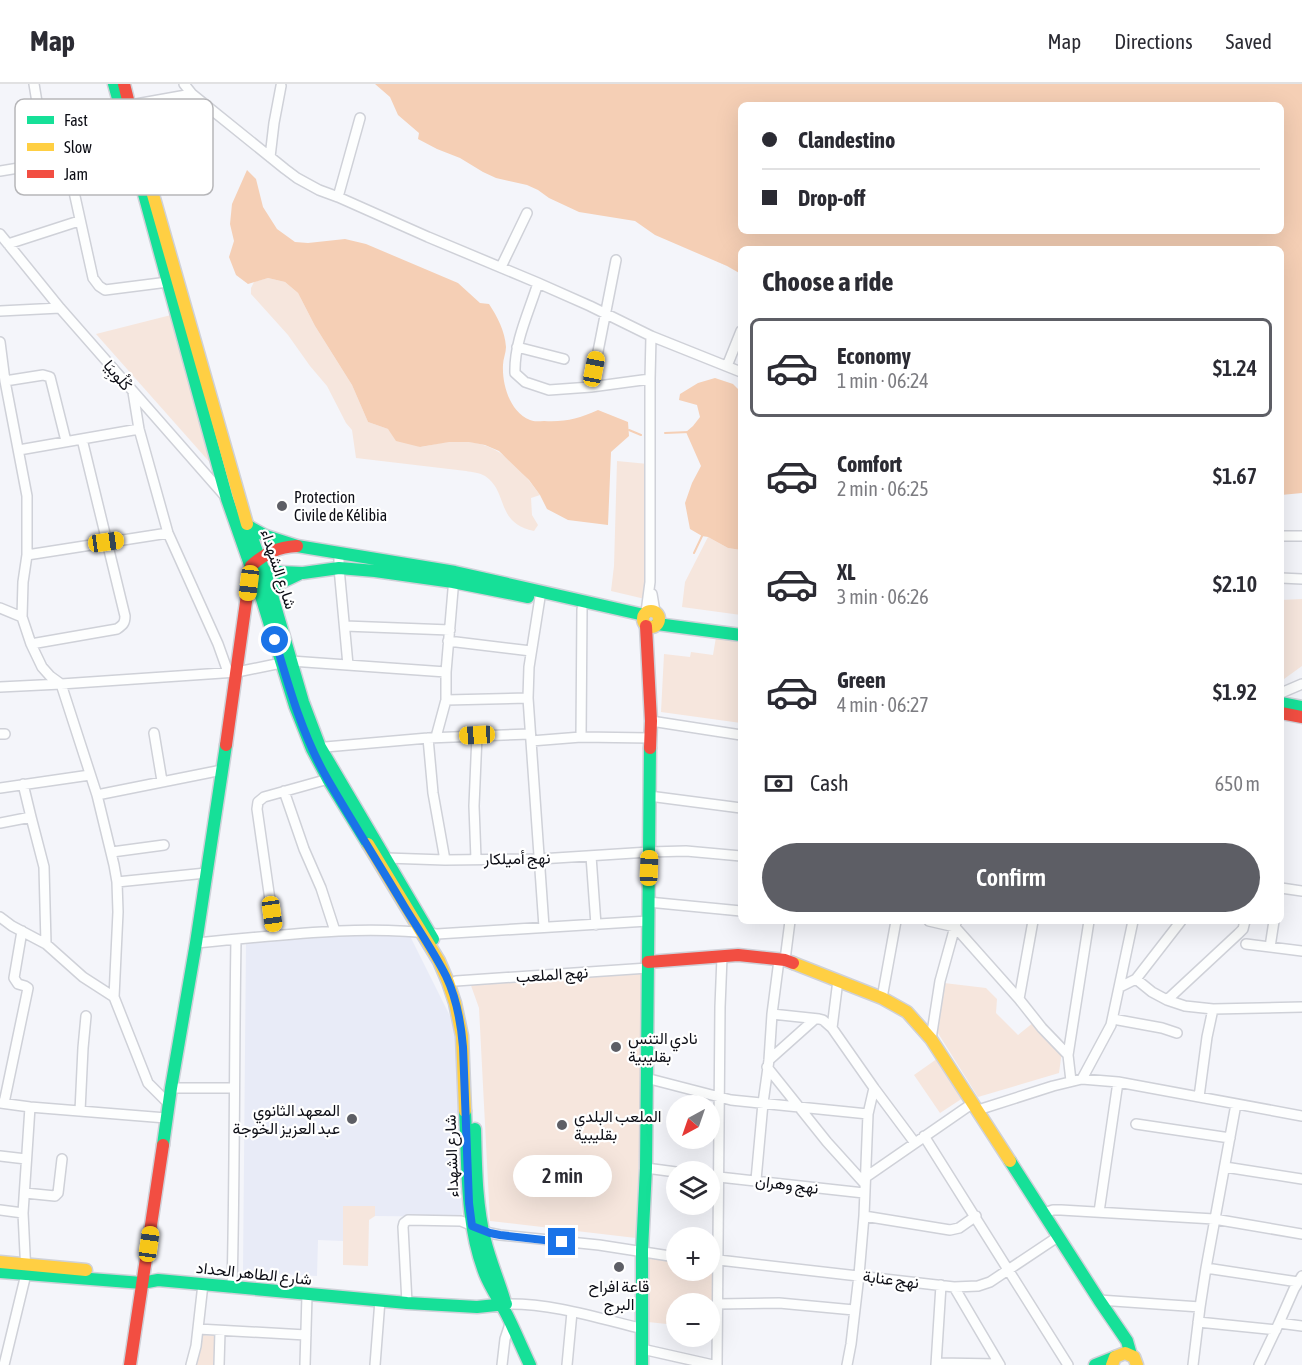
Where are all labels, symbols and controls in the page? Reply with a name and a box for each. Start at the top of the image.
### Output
text: Map [30,25,75,57]
text: Map [1047,29,1081,53]
text: Directions [1114,29,1193,53]
text: Saved [1226,29,1272,53]
legend [15,99,213,195]
text: Fast [64,111,88,129]
text: Clandestino [798,127,895,153]
text: Slow [64,138,92,156]
text: Jam [64,165,88,183]
text: Drop-off [798,185,865,211]
text: Choose a ride [762,266,894,297]
icon: car [765,341,819,395]
text: Economy [837,343,911,369]
car [582,350,606,388]
text: $1.24 [1213,355,1257,381]
street label: كْلُوبِيَا [97,356,136,396]
text: 1 min · 06:24 [837,369,929,392]
icon: car [765,449,819,503]
text: Comfort [837,451,902,477]
text: $1.67 [1213,463,1257,489]
text: 2 min · 06:25 [837,477,929,500]
place label: Protection Civile de Kélibia [294,488,387,524]
marker: Protection Civile de Kélibia [275,499,289,513]
street label: شارع الشهداء [255,527,300,612]
car [87,531,125,553]
icon: car [765,557,819,611]
text: XL [837,559,855,585]
car [238,564,260,602]
text: $2.10 [1213,571,1257,597]
text: 3 min · 06:26 [837,585,929,608]
route start [261,626,288,653]
icon: car [765,665,819,719]
text: Green [837,667,886,693]
text: $1.92 [1213,679,1257,705]
text: 4 min · 06:27 [837,693,929,716]
car [459,725,495,745]
icon: cash [762,767,795,800]
text: Cash [810,770,849,796]
text: 650 m [1215,772,1260,795]
button: Confirm [762,843,1260,912]
street label: نهج أميلكار [482,848,551,871]
car [639,850,659,886]
car [261,895,283,933]
street label: نهج الملعب [515,962,589,988]
place label: نادي التنس بقليبية [628,1029,698,1066]
marker: نادي التنس بقليبية [609,1040,623,1054]
north arrow [666,1095,720,1149]
map controls [666,1095,720,1347]
place label: المعهد الثانوي عبد العزيز الخوجة [232,1101,340,1139]
place label: الملعب البلدي بقليبية [574,1107,662,1144]
marker: المعهد الثانوي عبد العزيز الخوجة [345,1112,359,1126]
street label: شارع الشهداء [441,1114,464,1198]
marker: الملعب البلدي بقليبية [555,1118,569,1132]
callout: 2 min [512,1155,612,1197]
button: layers [666,1161,720,1215]
text: 2 min [542,1164,583,1187]
street label: نهج وهران [754,1171,820,1200]
car [138,1225,160,1263]
button: + [666,1227,720,1281]
route end [548,1228,575,1255]
street label: شارع الطاهر الحداد [195,1258,313,1291]
marker: قاعة افراح البرج [612,1260,626,1274]
street label: نهج عنابة [861,1267,920,1294]
place label: قاعة افراح البرج [589,1277,649,1316]
button: − [666,1293,720,1347]

